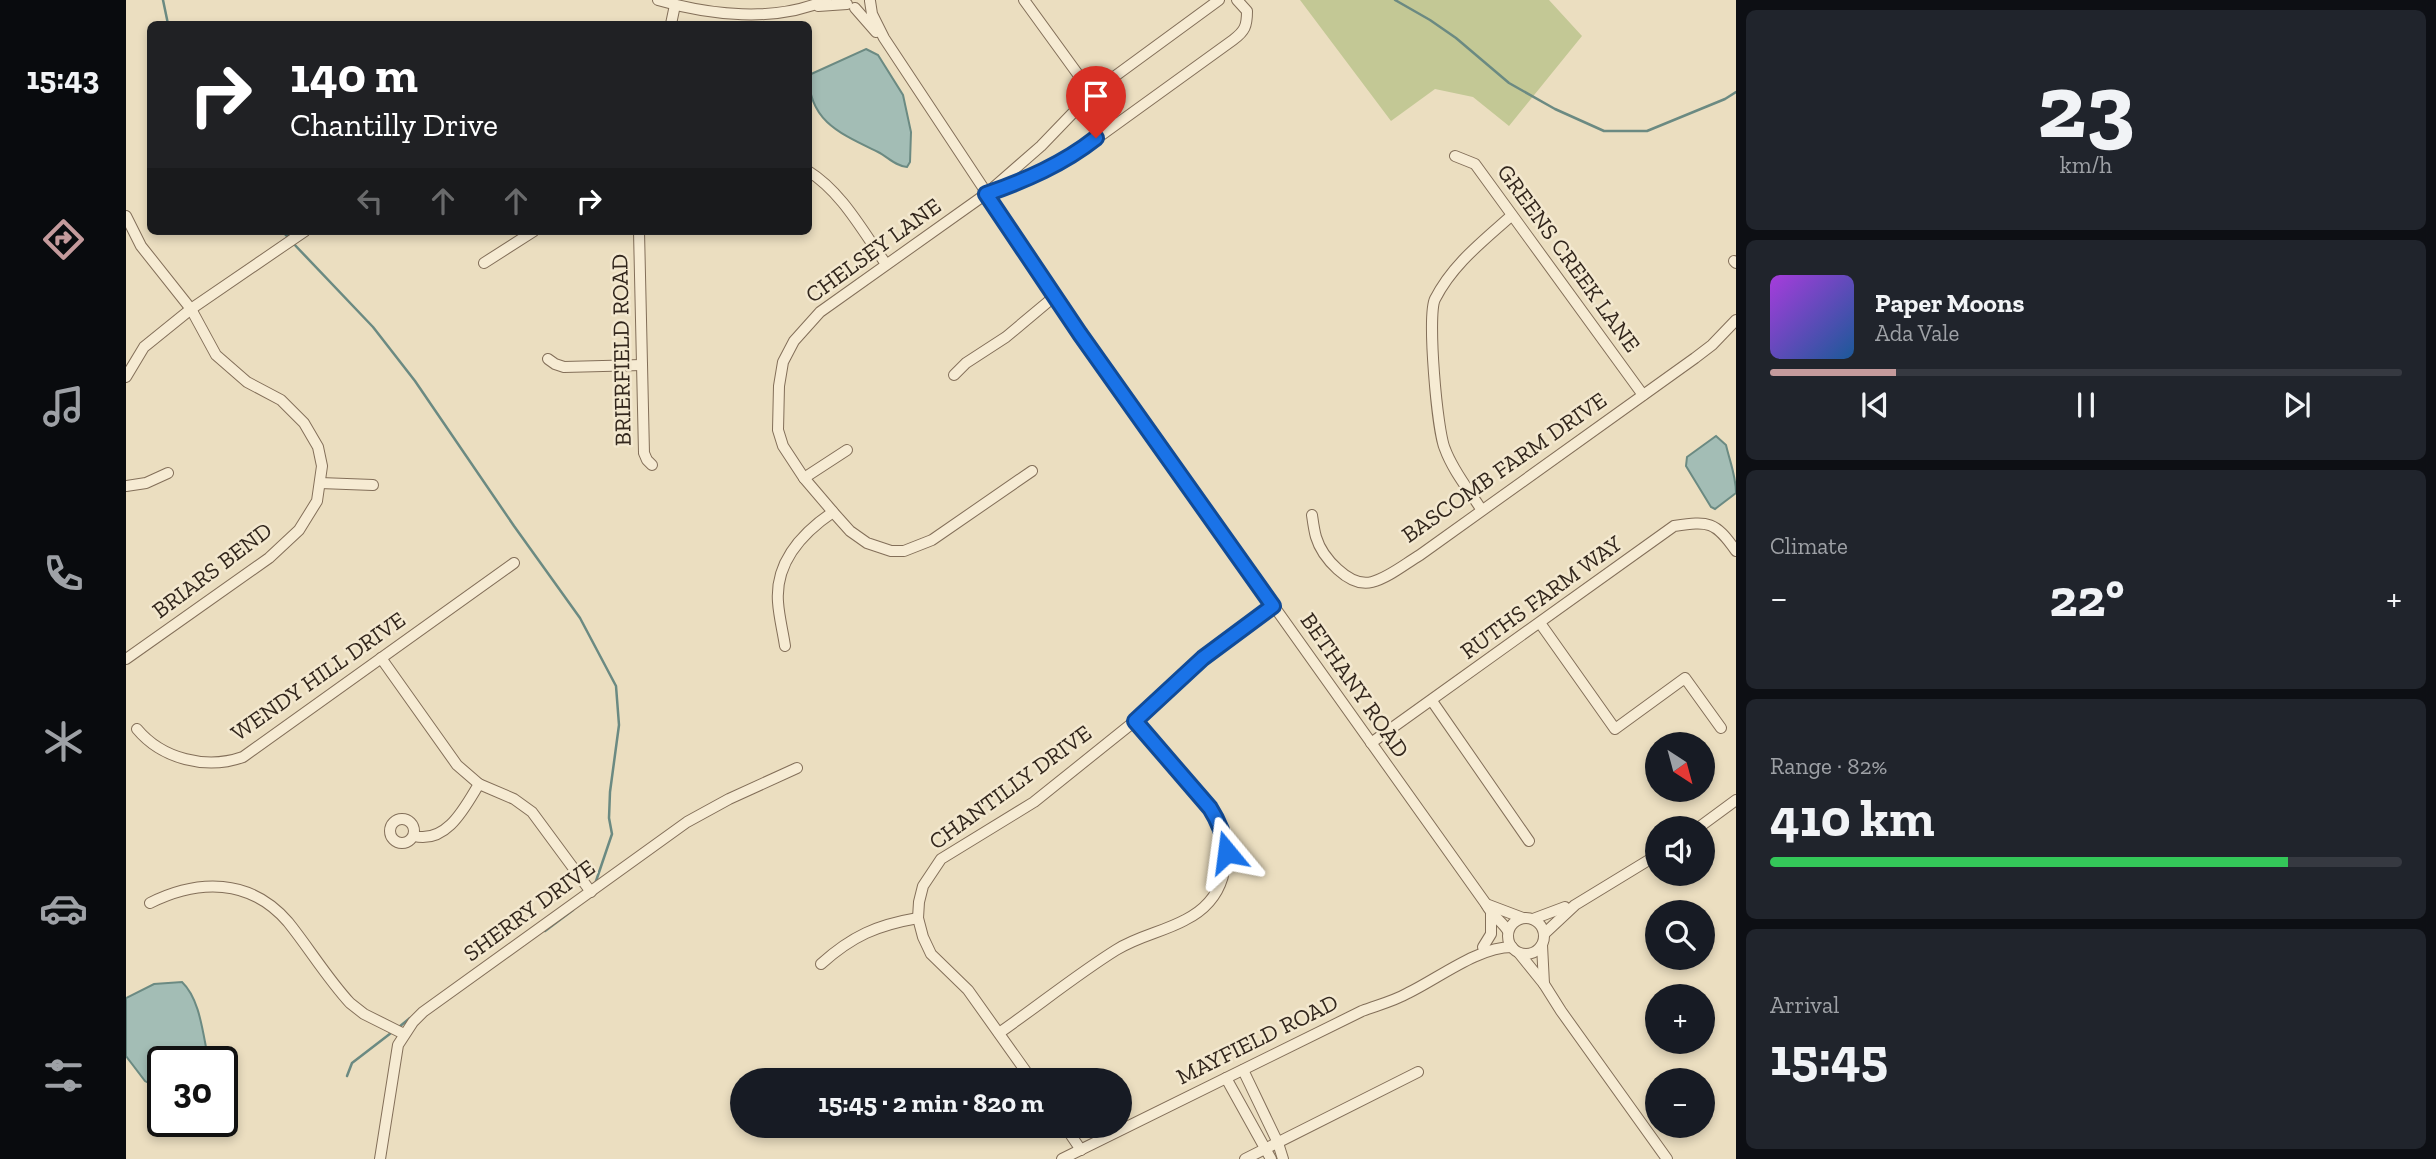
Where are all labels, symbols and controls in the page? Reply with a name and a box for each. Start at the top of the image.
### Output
text: 140 m [290,46,418,105]
icon: right [175,49,266,140]
text: 23 [2037,51,2135,160]
text: 15:43 [27,59,99,97]
pin [1066,66,1126,138]
icon: arrive [1077,77,1115,115]
text: Chantilly Drive [290,106,498,144]
text: km/h [2060,151,2112,179]
street label: GREENS CREEK LANE [1491,159,1647,357]
icon: left [351,182,389,220]
icon: ahead [424,182,462,220]
icon: ahead [497,182,535,220]
icon: right [570,182,608,220]
street label: CHELSEY LANE [800,191,946,309]
icon: directions [39,215,88,264]
street label: BRIERFIELD ROAD [605,254,637,446]
text: Paper Moons [1875,287,2024,319]
text: Ada Vale [1875,319,1959,347]
icon: music [39,382,88,431]
street label: BASCOMB FARM DRIVE [1396,386,1612,548]
icon: previous [1856,386,1894,424]
icon: pause [2067,386,2105,424]
icon: next [2278,386,2316,424]
street label: BRIARS BEND [147,516,277,624]
street label: RUTHS FARM WAY [1455,529,1628,665]
text: Climate [1770,532,1848,560]
icon: phone [39,549,88,598]
text: 22° [2050,567,2124,629]
text: − [1770,575,1788,621]
text: + [2386,575,2402,621]
street label: WENDY HILL DRIVE [225,605,411,747]
street label: BETHANY ROAD [1295,607,1415,763]
icon: climate [39,717,88,766]
street label: CHANTILLY DRIVE [923,719,1097,855]
north arrow [1645,732,1715,802]
map controls [1645,732,1715,1138]
text: Range · 82% [1770,752,1887,780]
text: 410 km [1770,787,1935,849]
position arrow [1190,815,1264,889]
button: sound [1645,816,1715,886]
street label: SHERRY DRIVE [458,853,600,967]
icon: car [39,884,88,933]
button: search [1645,900,1715,970]
button: + [1645,984,1715,1054]
street label: MAYFIELD ROAD [1172,988,1342,1090]
text: Arrival [1770,991,1839,1019]
text: 15:45 [1770,1026,1888,1088]
speed limit sign: 30 [147,1046,238,1137]
icon: filters [39,1051,88,1100]
button: − [1645,1068,1715,1138]
text: 15:45 · 2 min · 820 m [818,1087,1044,1119]

